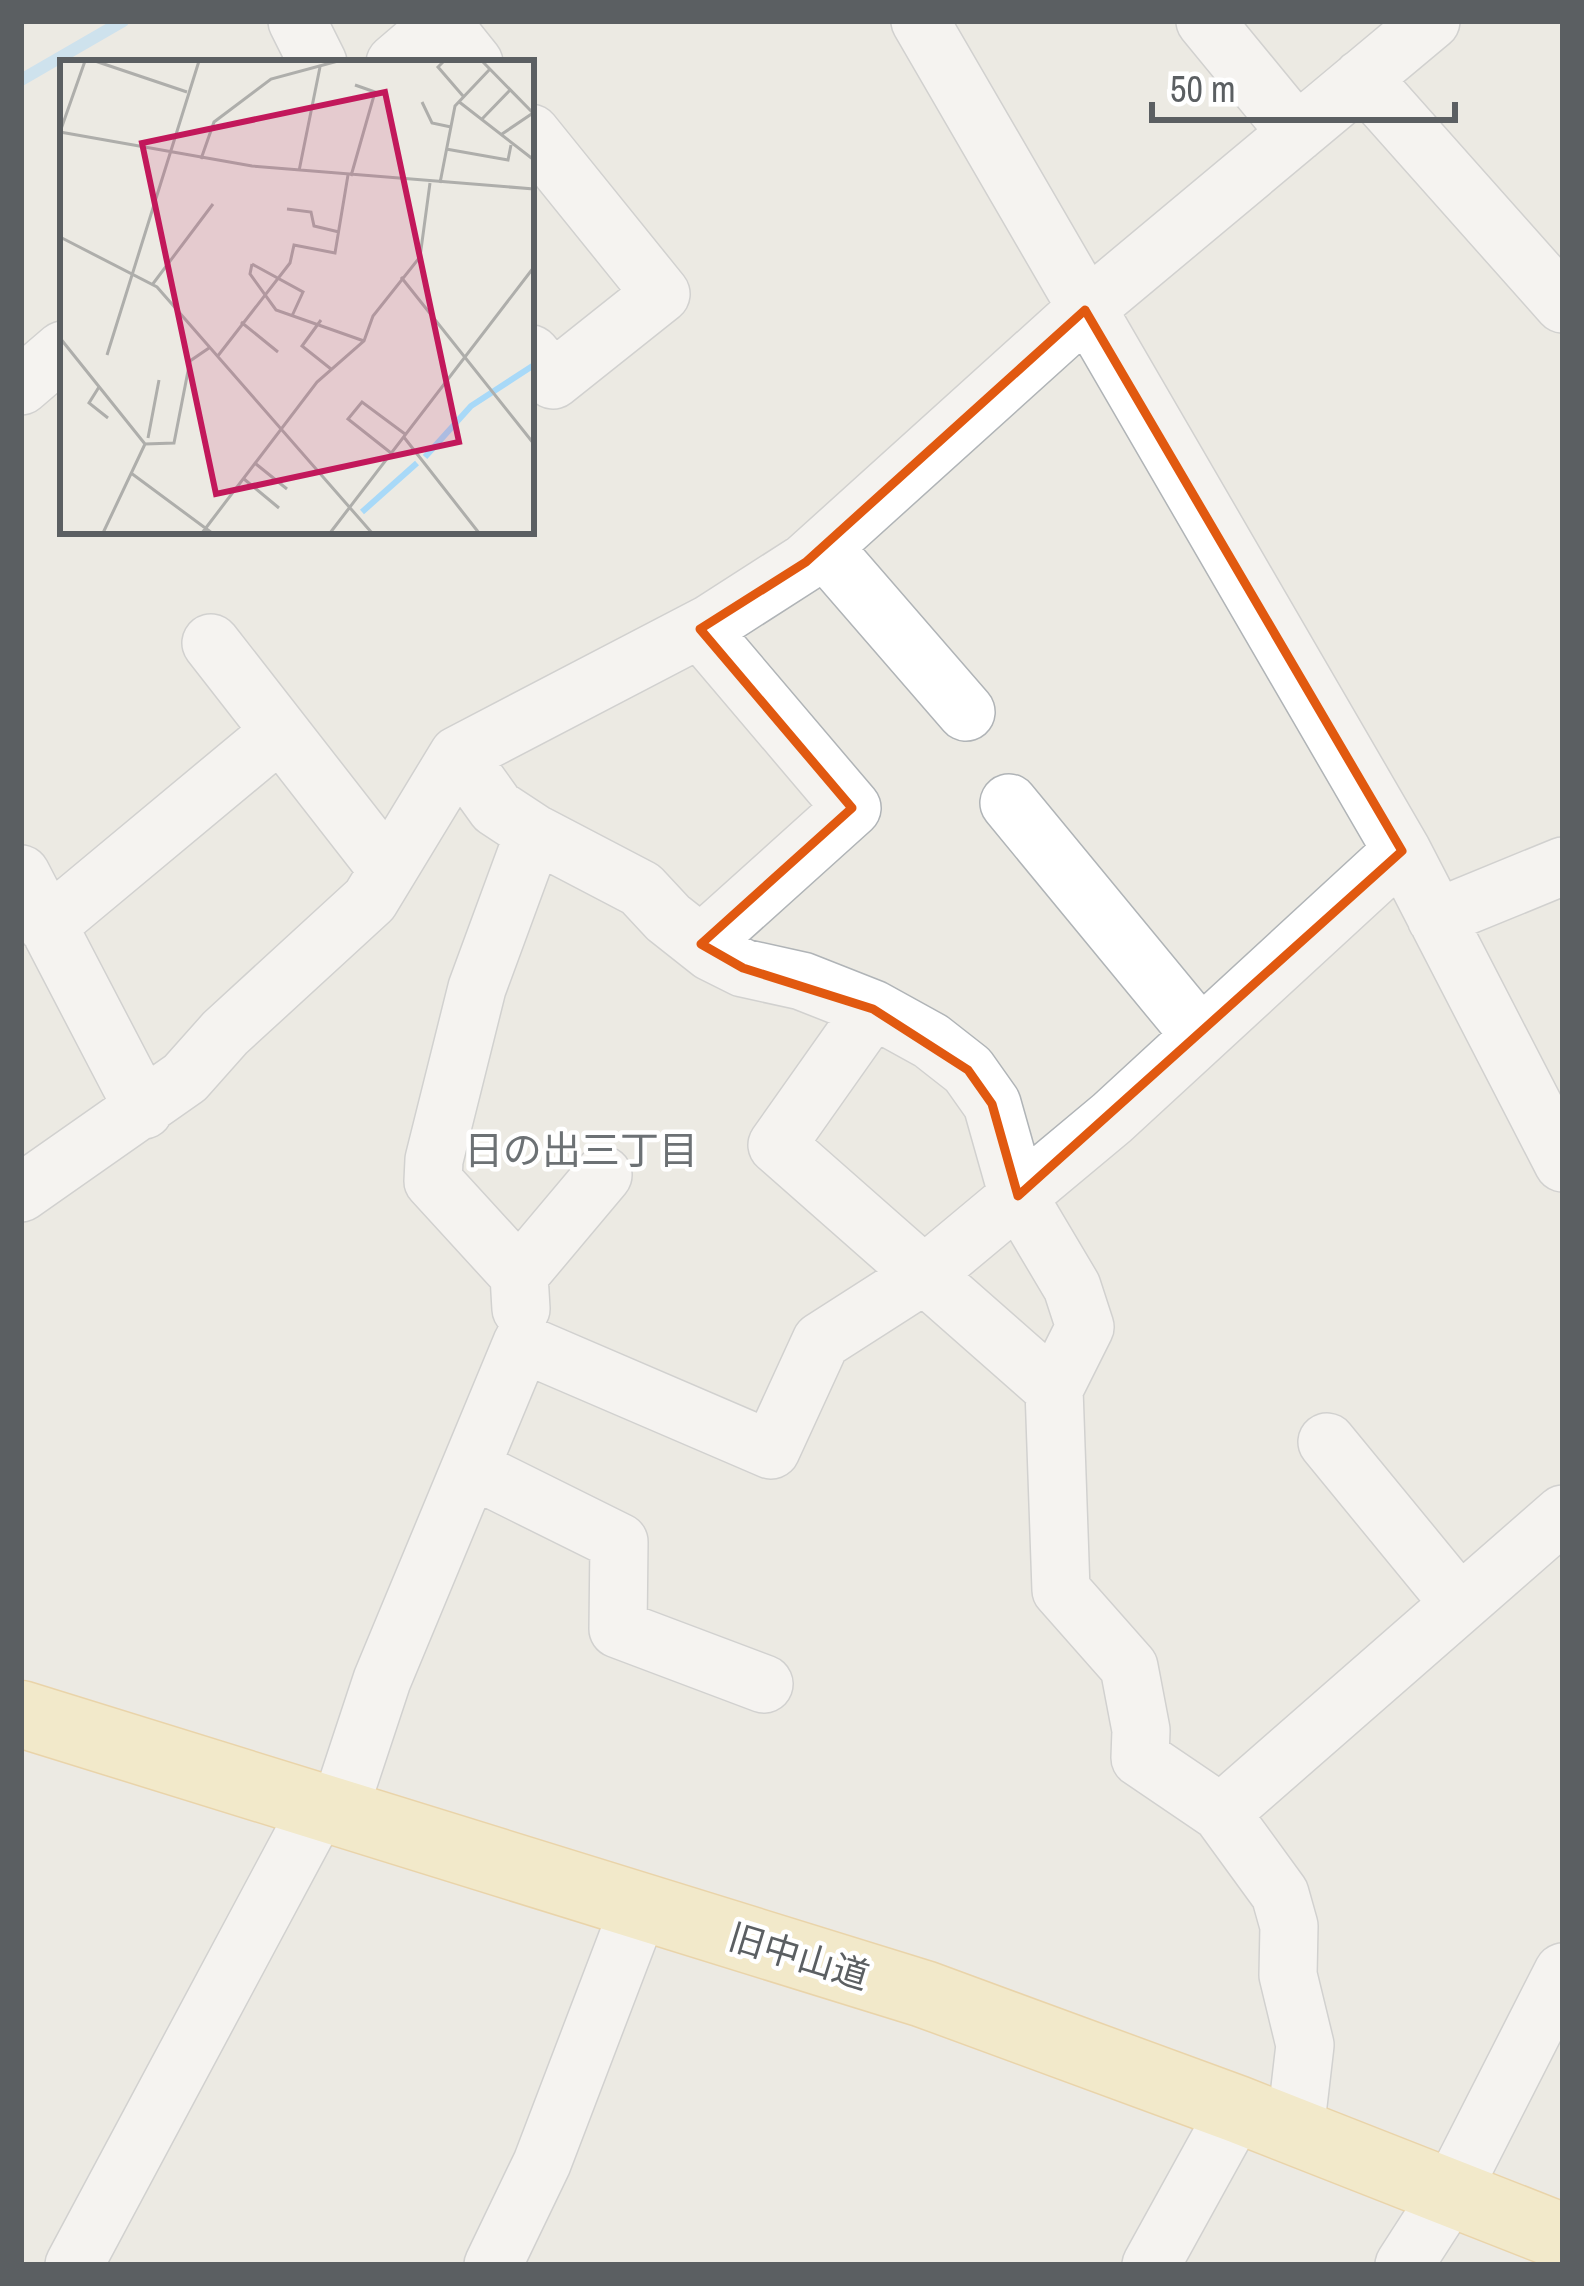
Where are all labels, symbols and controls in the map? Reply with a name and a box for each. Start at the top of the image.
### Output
scale bar [1152,48,1455,122]
inset map [60,60,534,534]
text: 50 m [1170,65,1236,113]
district label: 日の出三丁目 [464,1124,698,1176]
street label: 旧中山道 [723,1912,875,2000]

